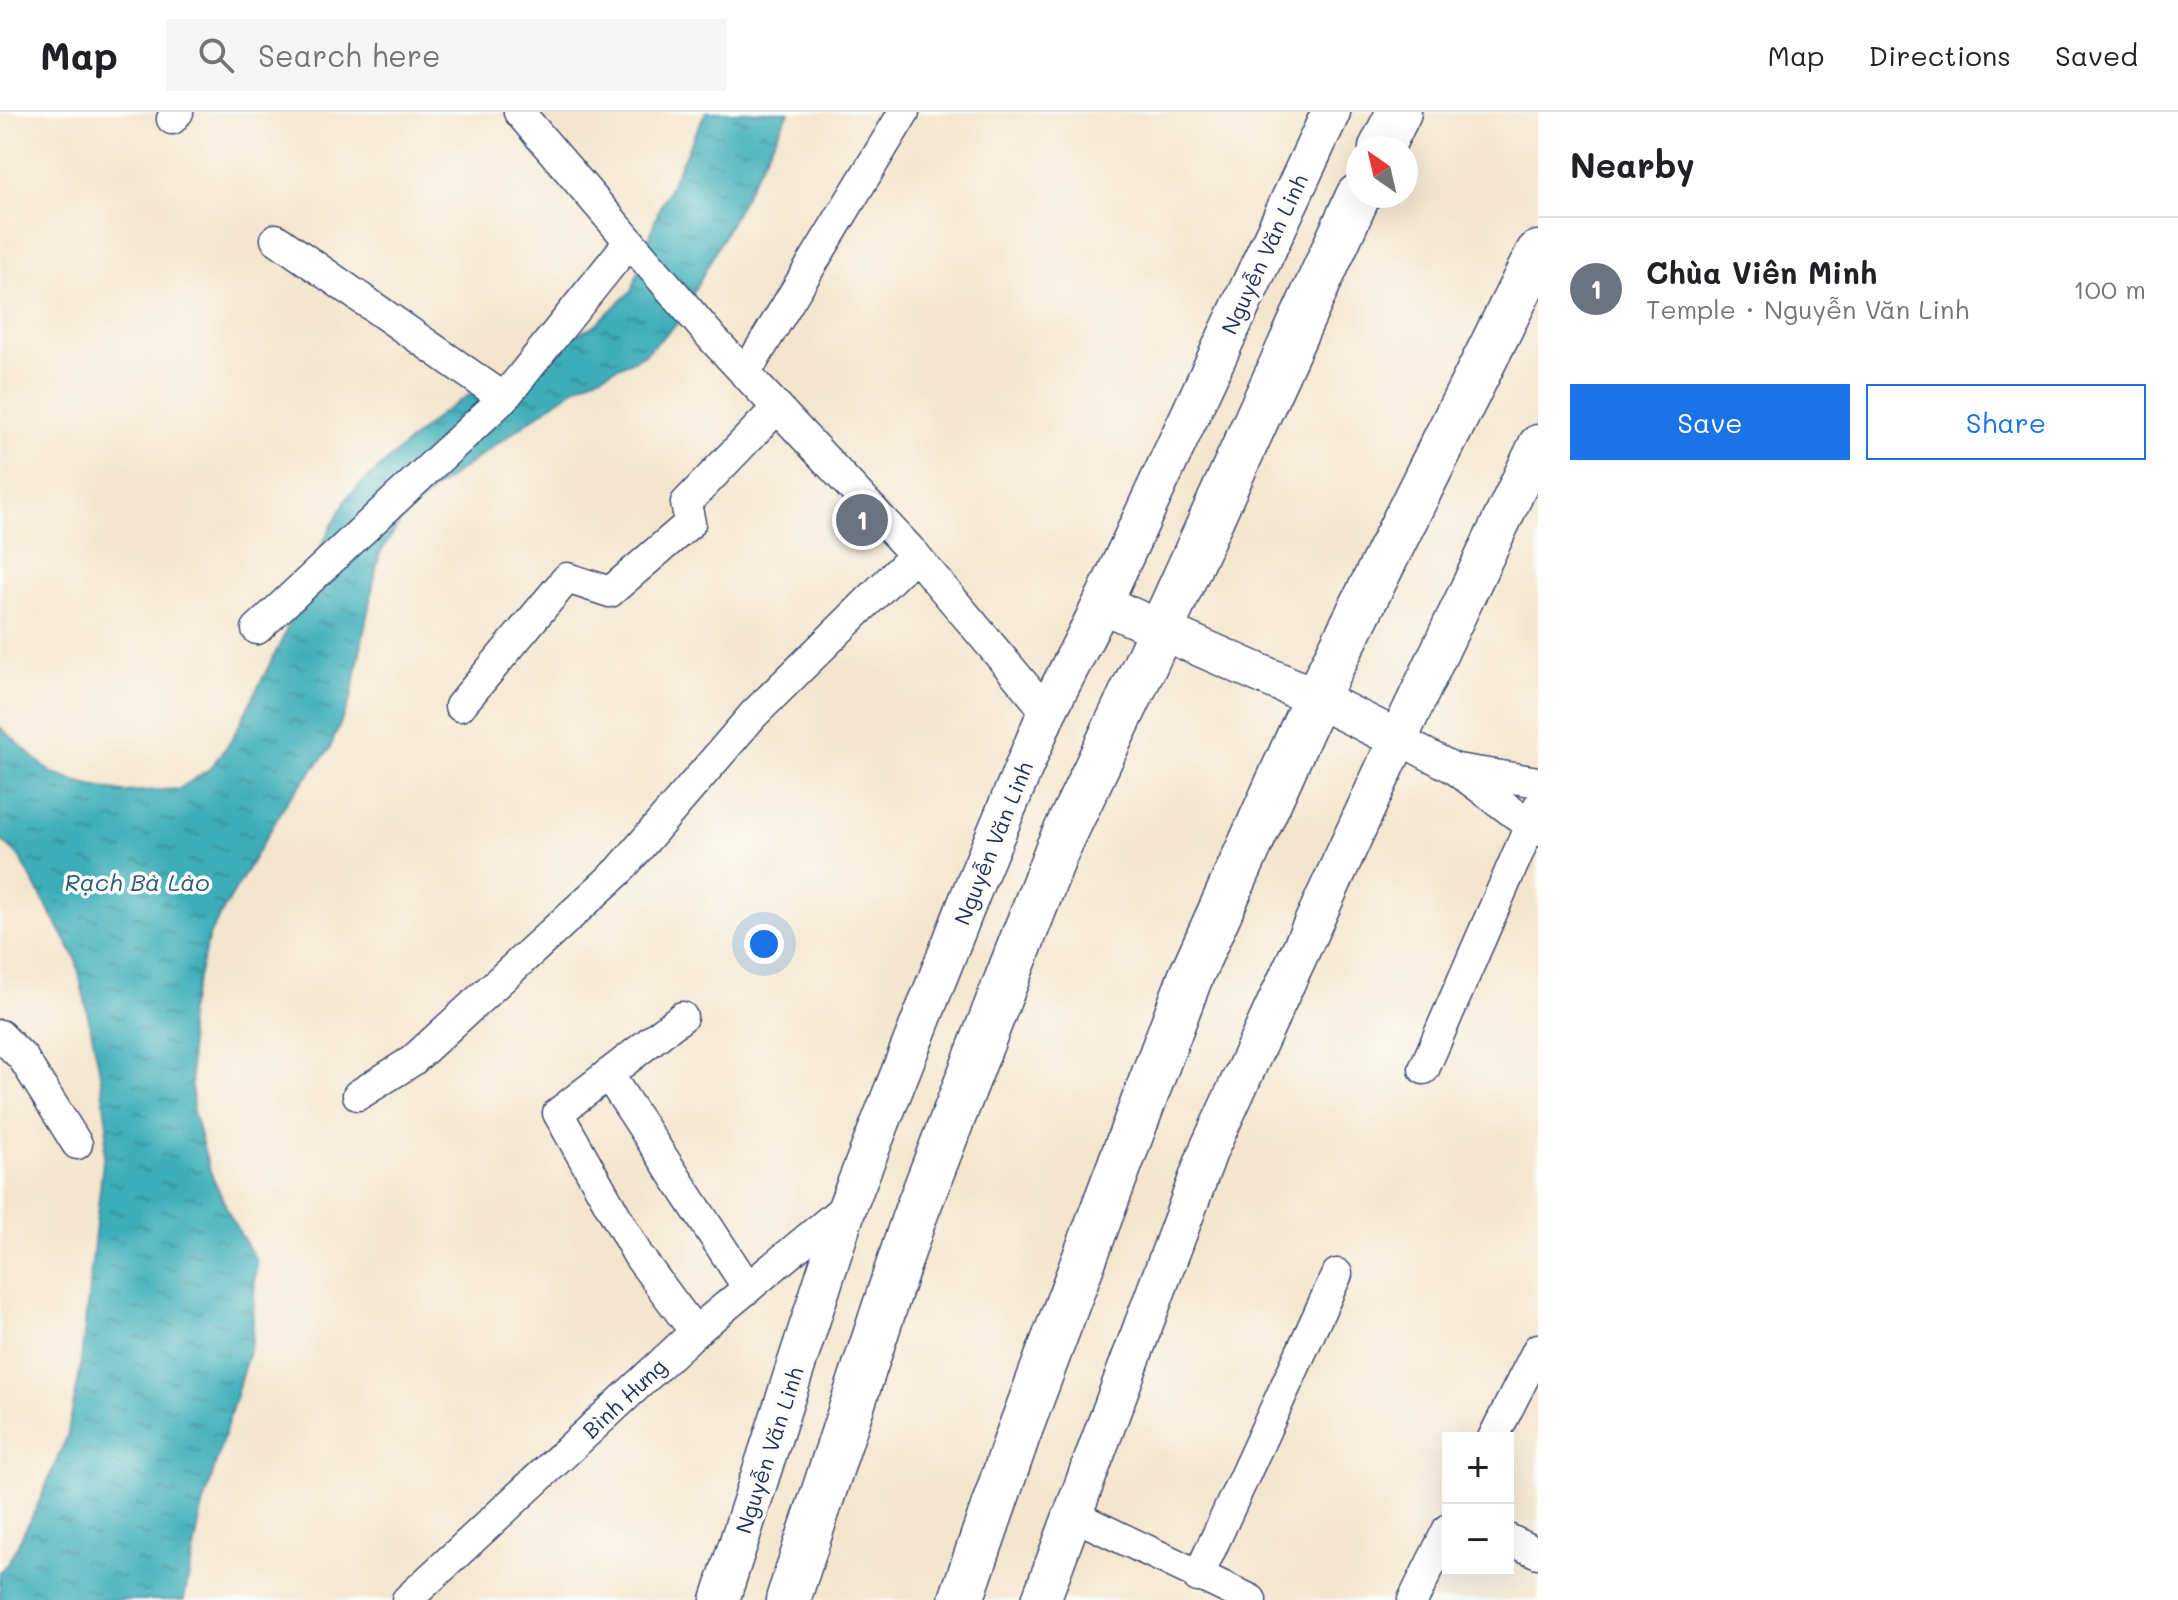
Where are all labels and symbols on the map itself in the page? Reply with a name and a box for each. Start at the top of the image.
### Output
north arrow [1346,136,1418,208]
street label: Nguyễn Văn Linh [1214,169,1314,339]
pin: 1 [836,490,888,550]
street label: Nguyễn Văn Linh [947,757,1039,929]
water label: Rạch Bà Lào [64,866,210,897]
your location [744,924,784,964]
street label: Bình Hưng [576,1352,672,1444]
street label: Nguyễn Văn Linh [728,1363,810,1537]

